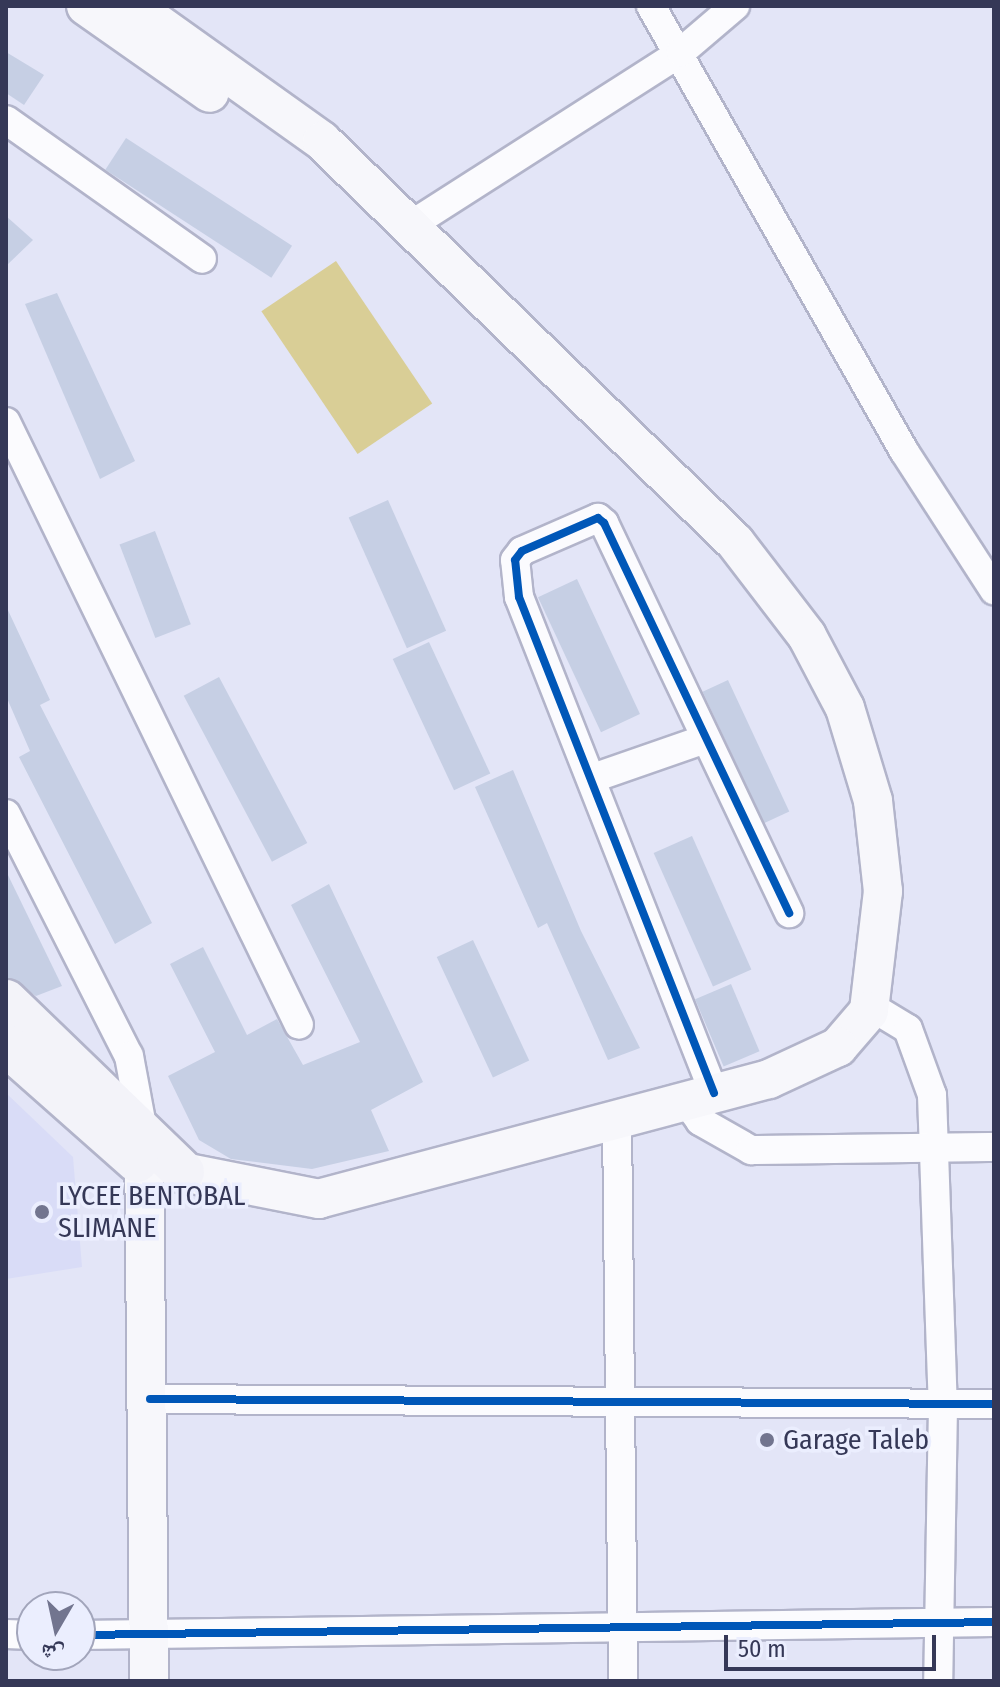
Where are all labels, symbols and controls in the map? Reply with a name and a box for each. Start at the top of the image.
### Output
place label: LYCEE BENTOBAL SLIMANE [58,1179,245,1245]
marker: LYCEE BENTOBAL SLIMANE [33,1203,51,1221]
place label: Garage Taleb [783,1423,929,1457]
marker: Garage Taleb [758,1431,776,1449]
north arrow [16,1591,96,1671]
scale bar [728,1619,940,1669]
text: 50 m [738,1635,786,1663]
text: ش [39,1638,66,1668]

